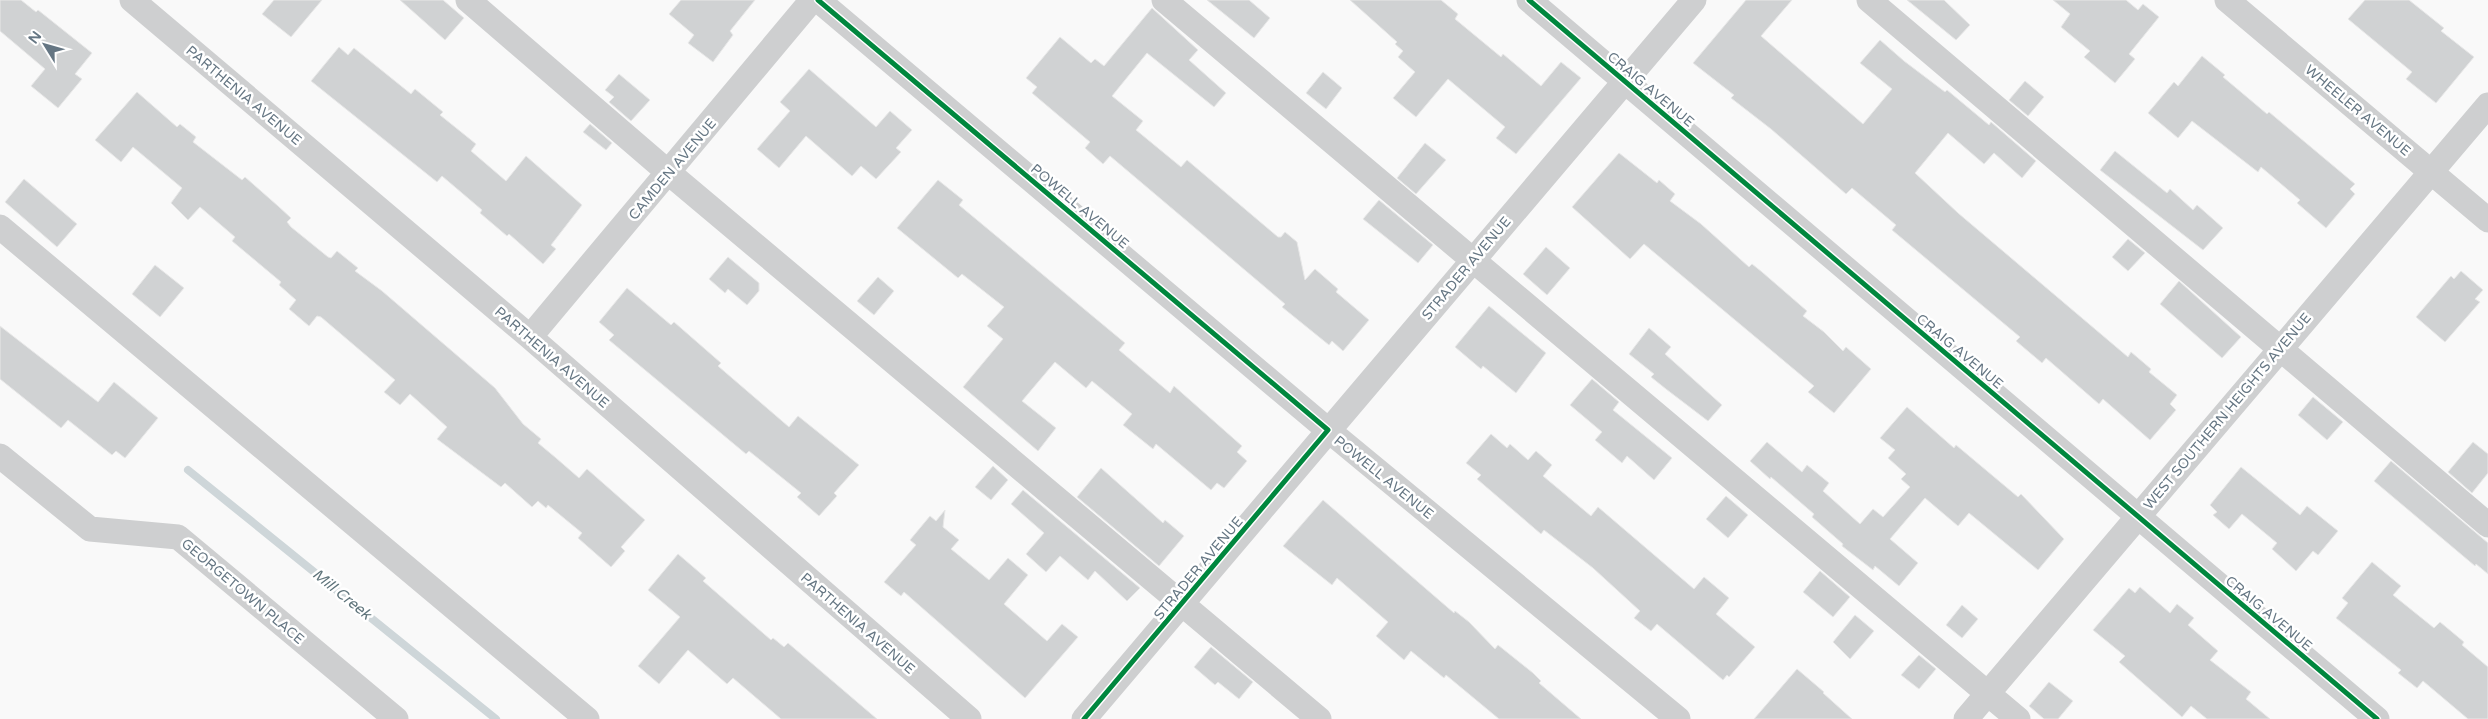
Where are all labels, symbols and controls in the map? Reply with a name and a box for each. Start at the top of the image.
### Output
north arrow [20,20,70,70]
text: N [25,28,45,47]
street label: PARTHENIA AVENUE [182,42,305,149]
street label: CRAIG AVENUE [1604,48,1697,131]
street label: WHEELER AVENUE [2301,61,2414,160]
street label: CAMDEN AVENUE [625,115,720,224]
street label: POWELL AVENUE [1027,160,1132,252]
street label: STRADER AVENUE [1418,213,1515,323]
street label: PARTHENIA AVENUE [491,303,612,412]
street label: WEST SOUTHERN HEIGHTS AVENUE [2140,309,2315,513]
street label: CRAIG AVENUE [1913,310,2006,393]
street label: POWELL AVENUE [1331,432,1437,523]
street label: STRADER AVENUE [1150,513,1247,623]
street label: GEORGETOWN PLACE [178,535,308,648]
water label: Mill Creek [309,565,376,624]
street label: PARTHENIA AVENUE [797,569,918,678]
street label: CRAIG AVENUE [2222,572,2315,655]

